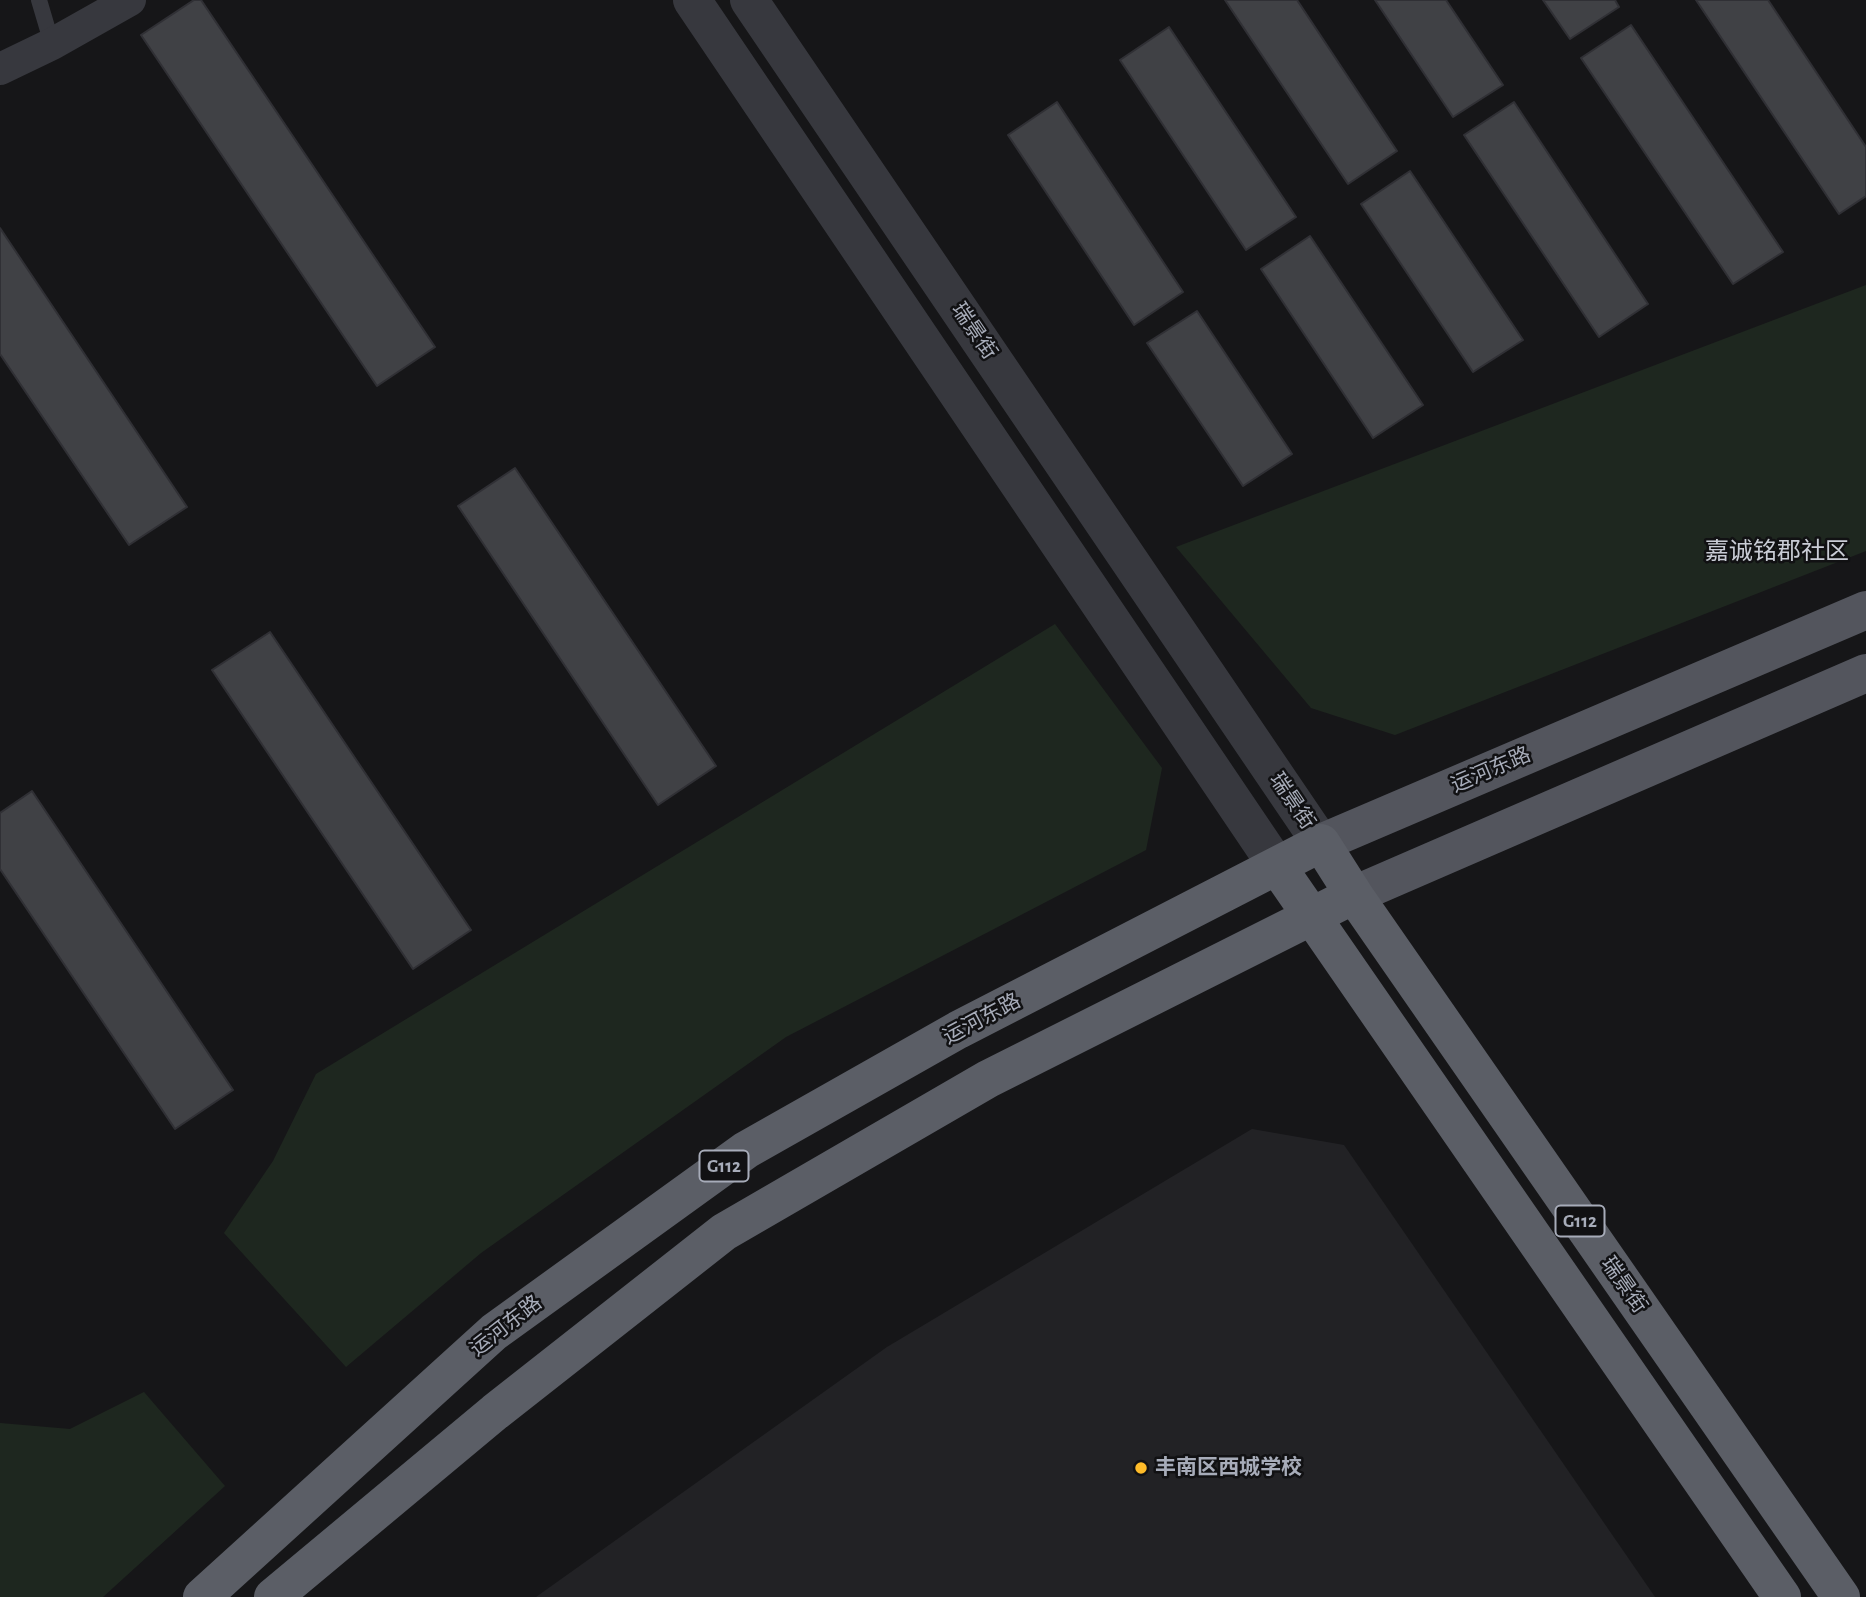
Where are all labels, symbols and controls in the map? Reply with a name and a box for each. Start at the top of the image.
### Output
street label: 瑞景街 [946,298,1002,364]
district label: 嘉诚铭郡社区 [1705,538,1849,566]
street label: 运河东路 [1447,742,1535,798]
street label: 瑞景街 [1264,768,1320,834]
street label: 运河东路 [939,988,1025,1050]
road number: G112 [700,1150,748,1182]
road number: G112 [1556,1205,1604,1236]
street label: 瑞景街 [1596,1252,1652,1318]
street label: 运河东路 [465,1290,547,1362]
place label: 丰南区西城学校 [1155,1455,1302,1481]
marker: 丰南区西城学校 [1133,1460,1149,1476]

